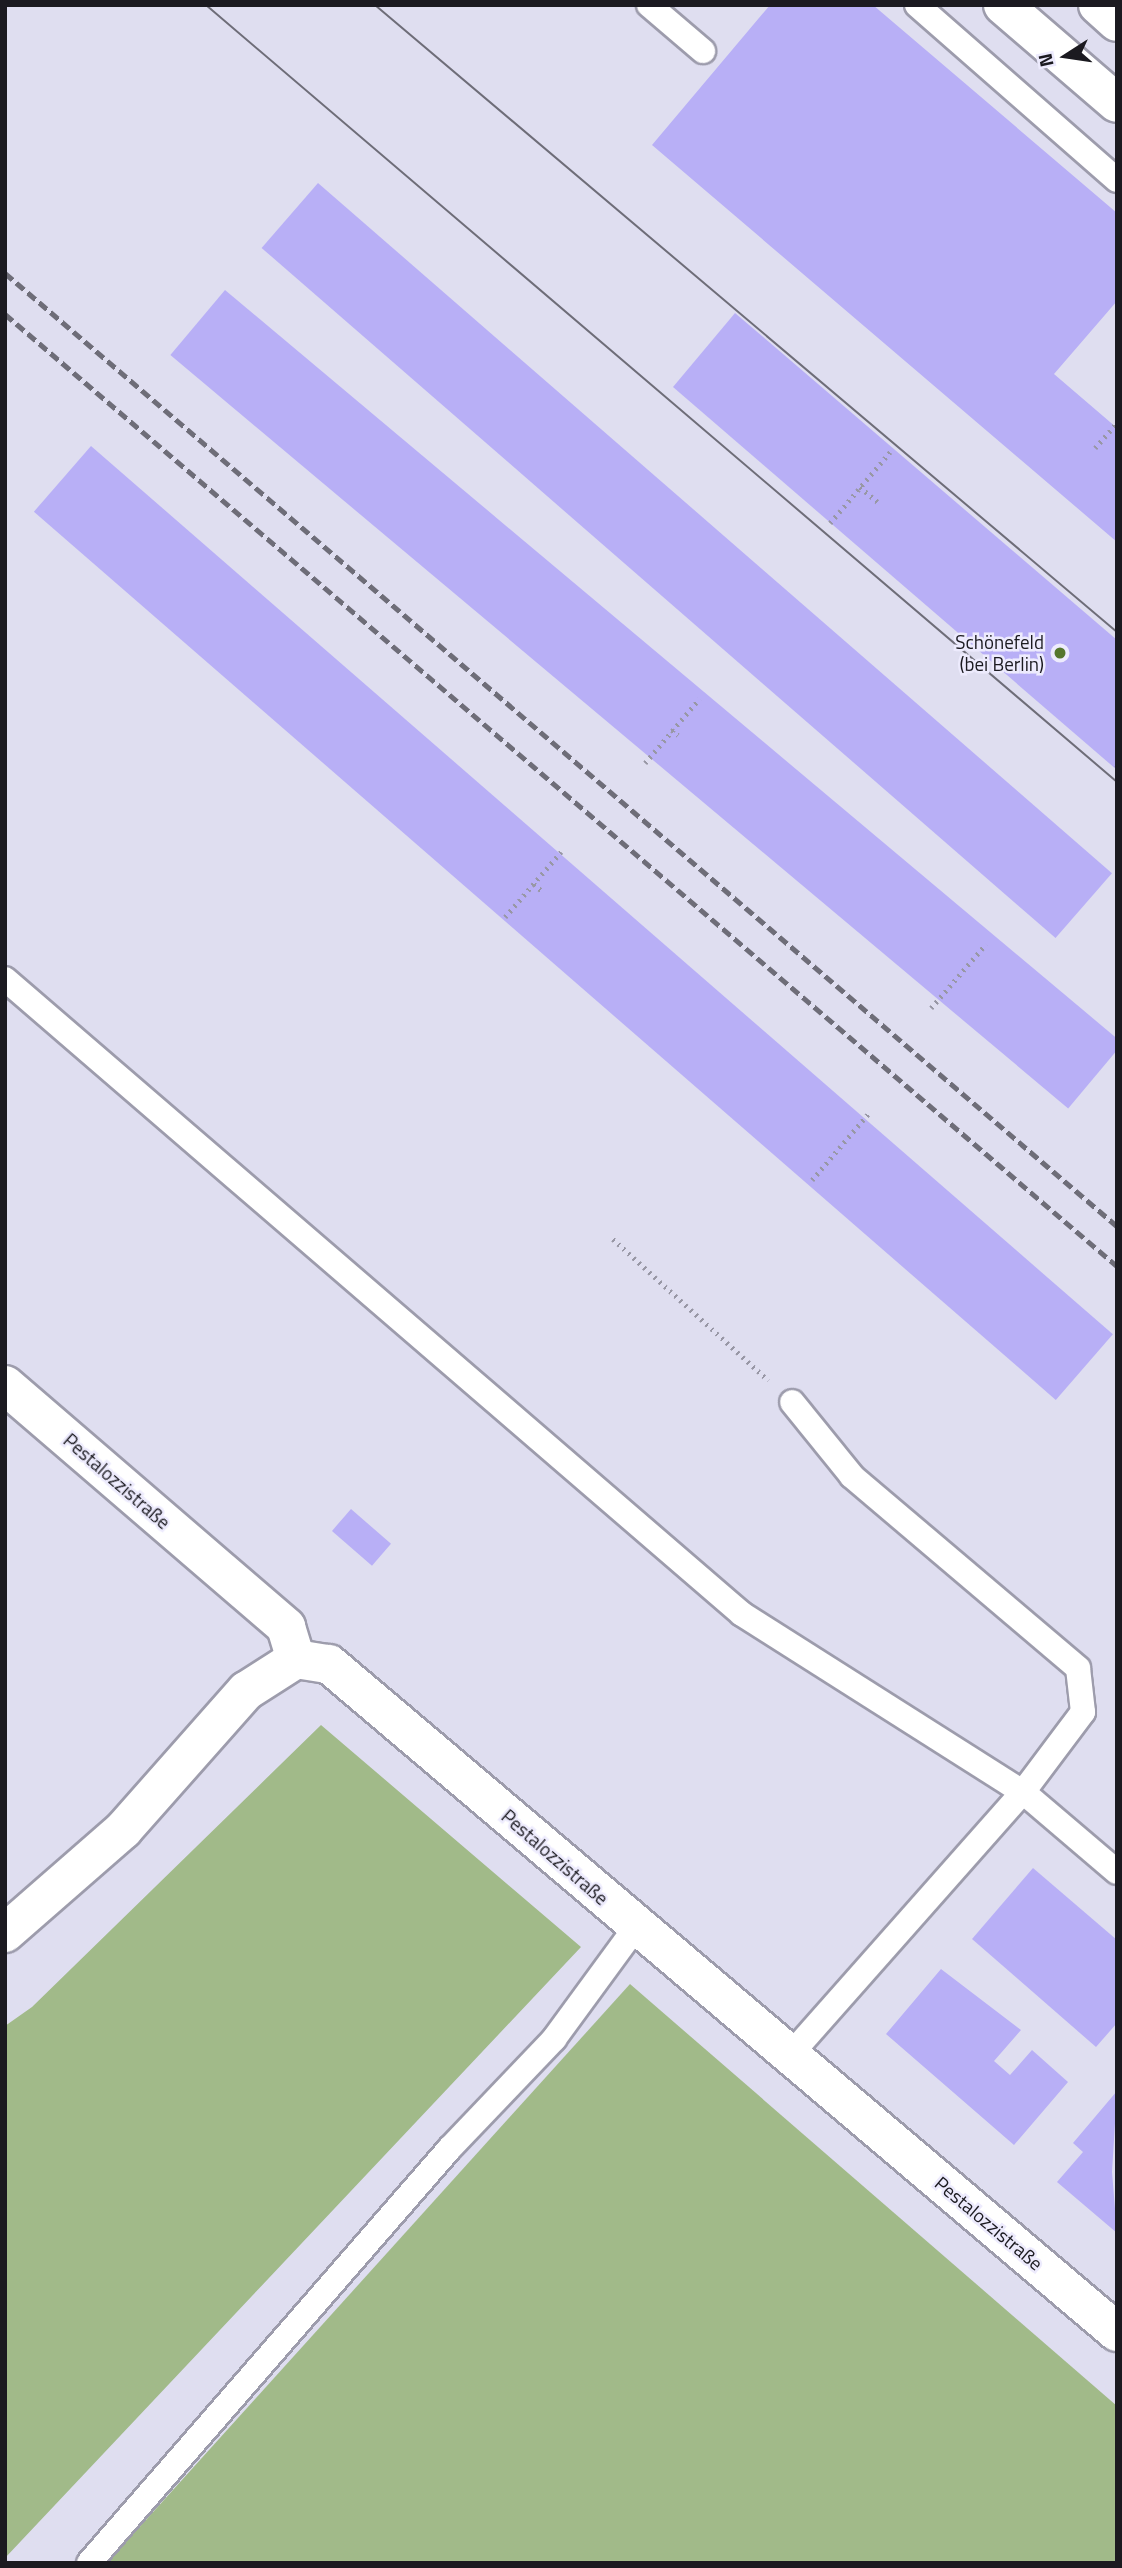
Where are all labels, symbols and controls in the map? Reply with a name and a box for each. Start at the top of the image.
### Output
north arrow [1031,21,1101,91]
text: N [1029,51,1061,70]
place label: Schönefeld (bei Berlin) [955,631,1044,675]
marker: Schönefeld (bei Berlin) [1050,643,1070,663]
street label: Pestalozzistraße [59,1429,175,1533]
street label: Pestalozzistraße [497,1805,613,1909]
street label: Pestalozzistraße [930,2171,1048,2275]

